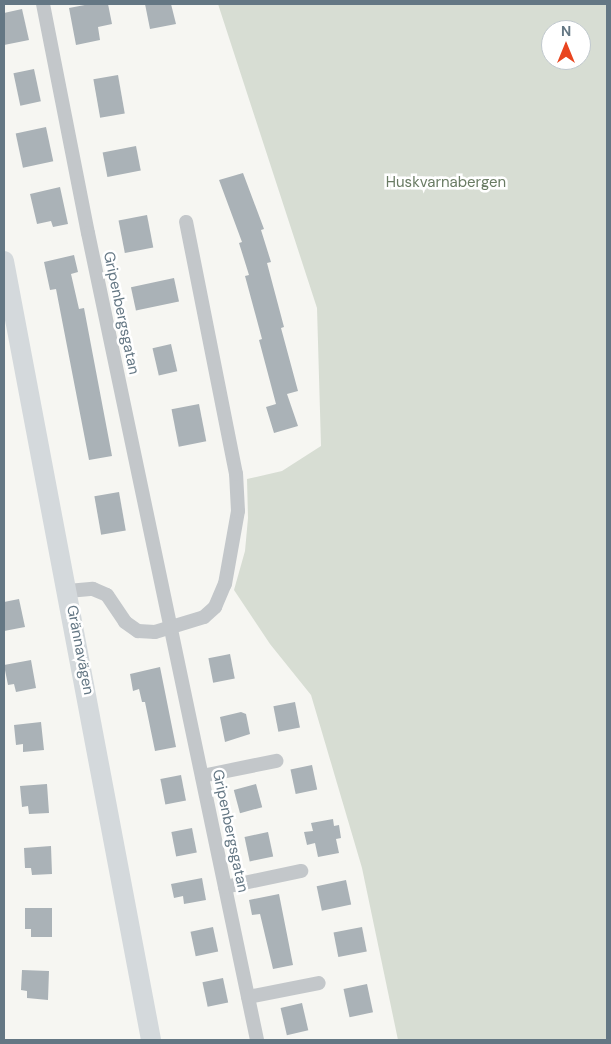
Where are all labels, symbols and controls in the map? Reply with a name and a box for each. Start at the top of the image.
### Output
north arrow [541,20,591,70]
text: N [561,22,571,40]
park label: Huskvarnabergen [386,174,506,192]
street label: Gripenbergsgatan [99,250,143,376]
street label: Grännavägen [62,604,98,696]
street label: Gripenbergsgatan [208,768,252,894]

